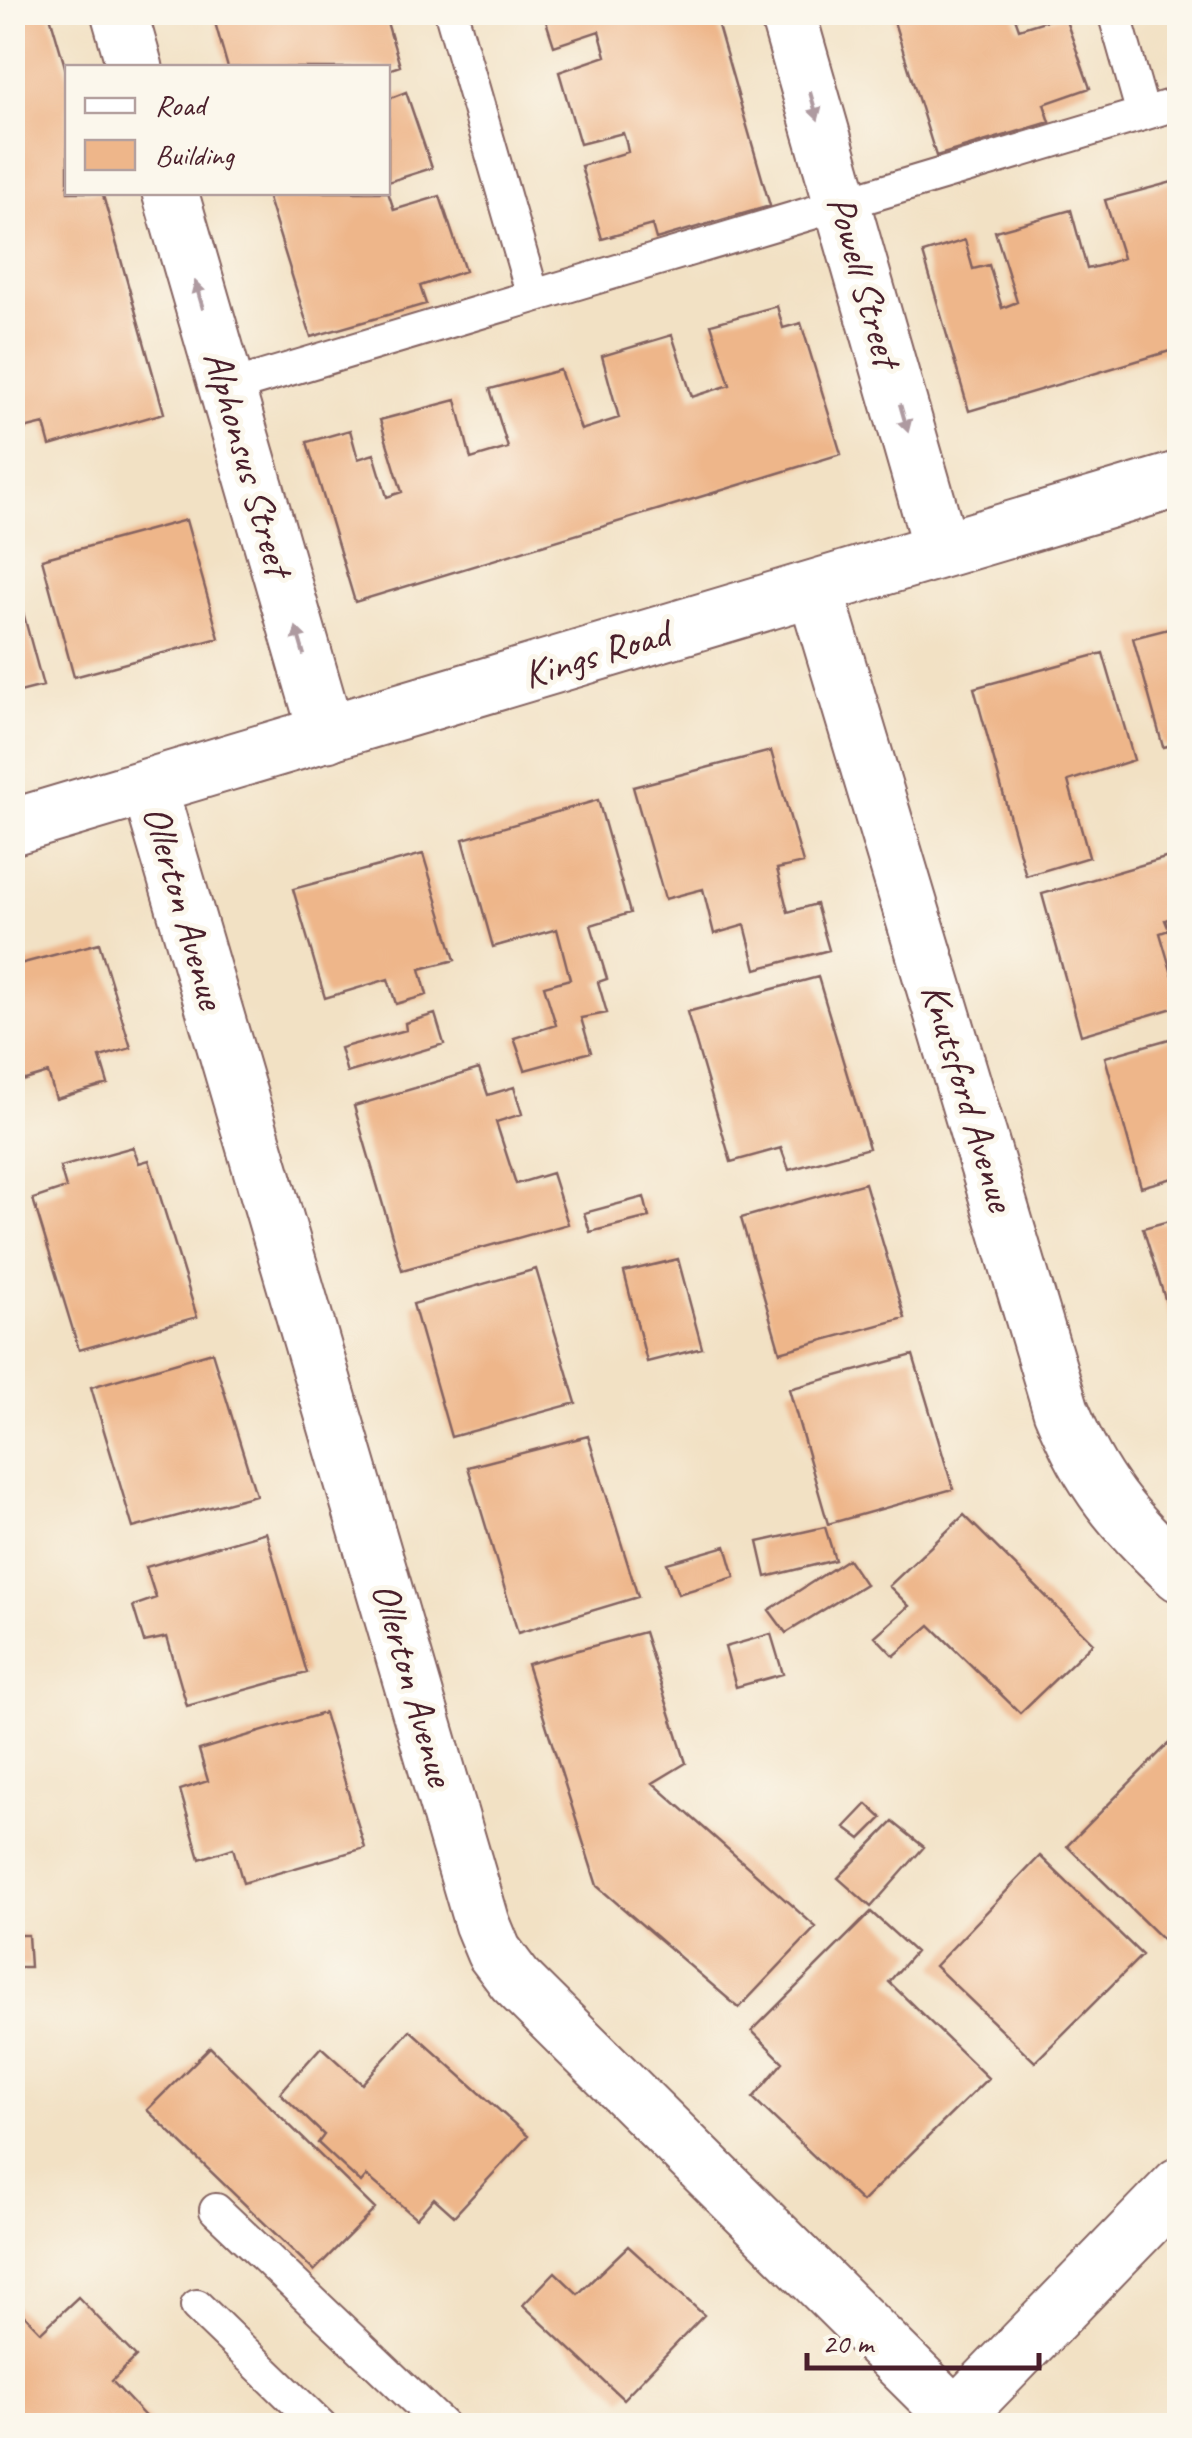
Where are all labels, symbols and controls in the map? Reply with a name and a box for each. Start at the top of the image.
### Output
legend [65,65,390,195]
text: Road [155,86,209,124]
one-way arrow [806,91,822,122]
text: Building [155,136,235,174]
street label: Powell Street [816,190,914,378]
one-way arrow [191,279,206,310]
street label: Alphonsus Street [192,345,305,587]
one-way arrow [896,403,912,434]
street label: Kings Road [517,606,681,700]
one-way arrow [291,625,307,656]
street label: Ollerton Avenue [131,800,238,1017]
street label: Knutsford Avenue [910,977,1027,1220]
street label: Ollerton Avenue [360,1577,467,1794]
scale bar [807,2308,1040,2370]
text: 20 m [822,2324,875,2362]

